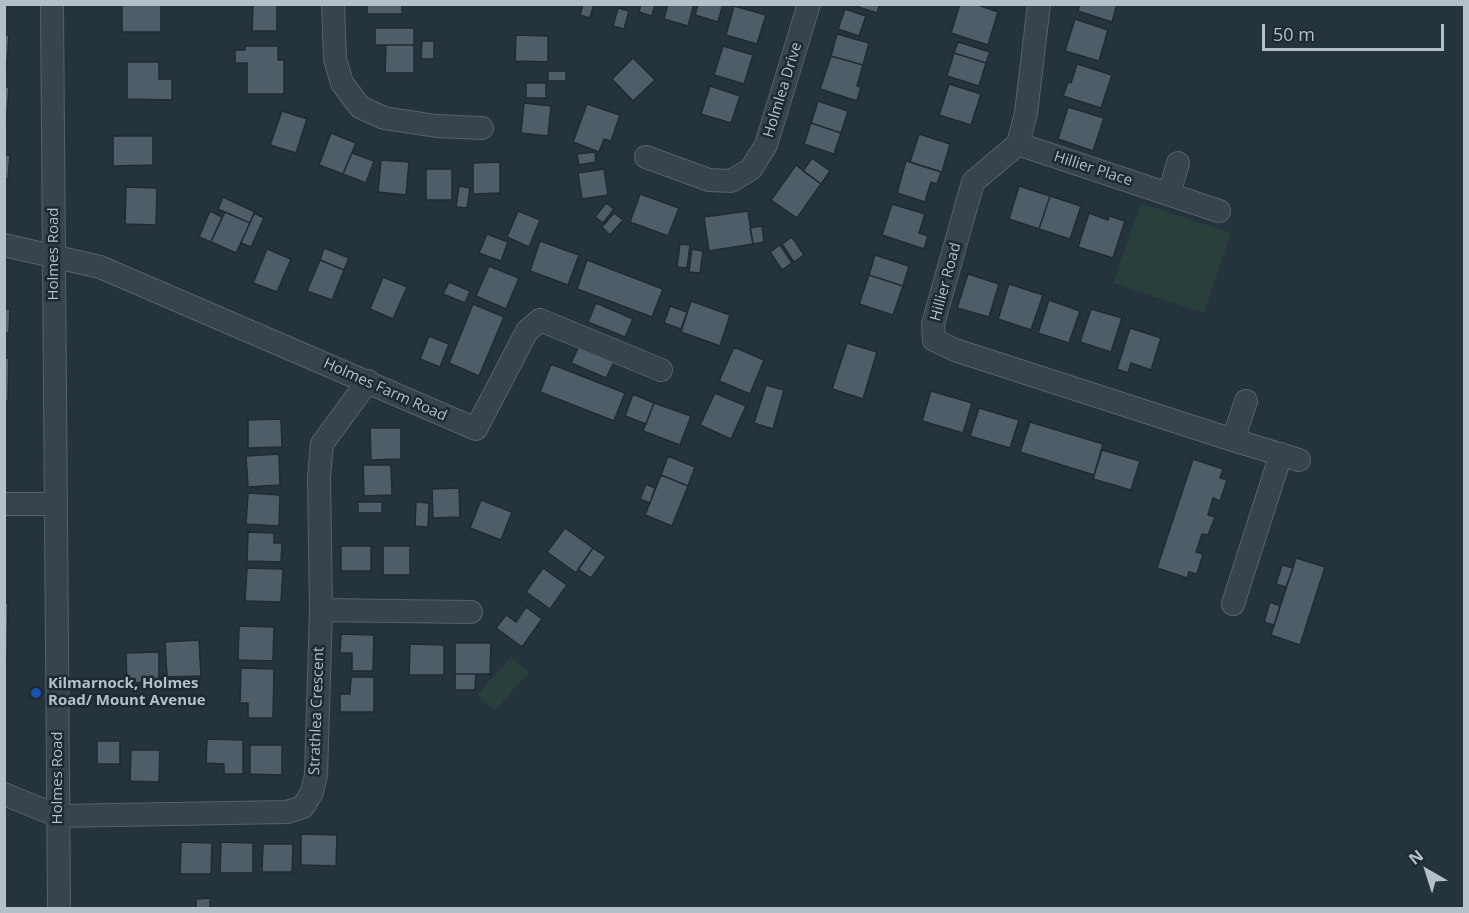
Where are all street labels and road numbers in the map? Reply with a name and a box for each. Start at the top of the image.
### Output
street label: Holmlea Drive [760,40,806,140]
street label: Hillier Place [1052,148,1134,190]
street label: Holmes Road [45,207,63,301]
street label: Hillier Road [927,241,965,323]
street label: Holmes Farm Road [321,355,449,425]
street label: Strathlea Crescent [306,647,328,775]
street label: Holmes Road [49,731,67,825]

